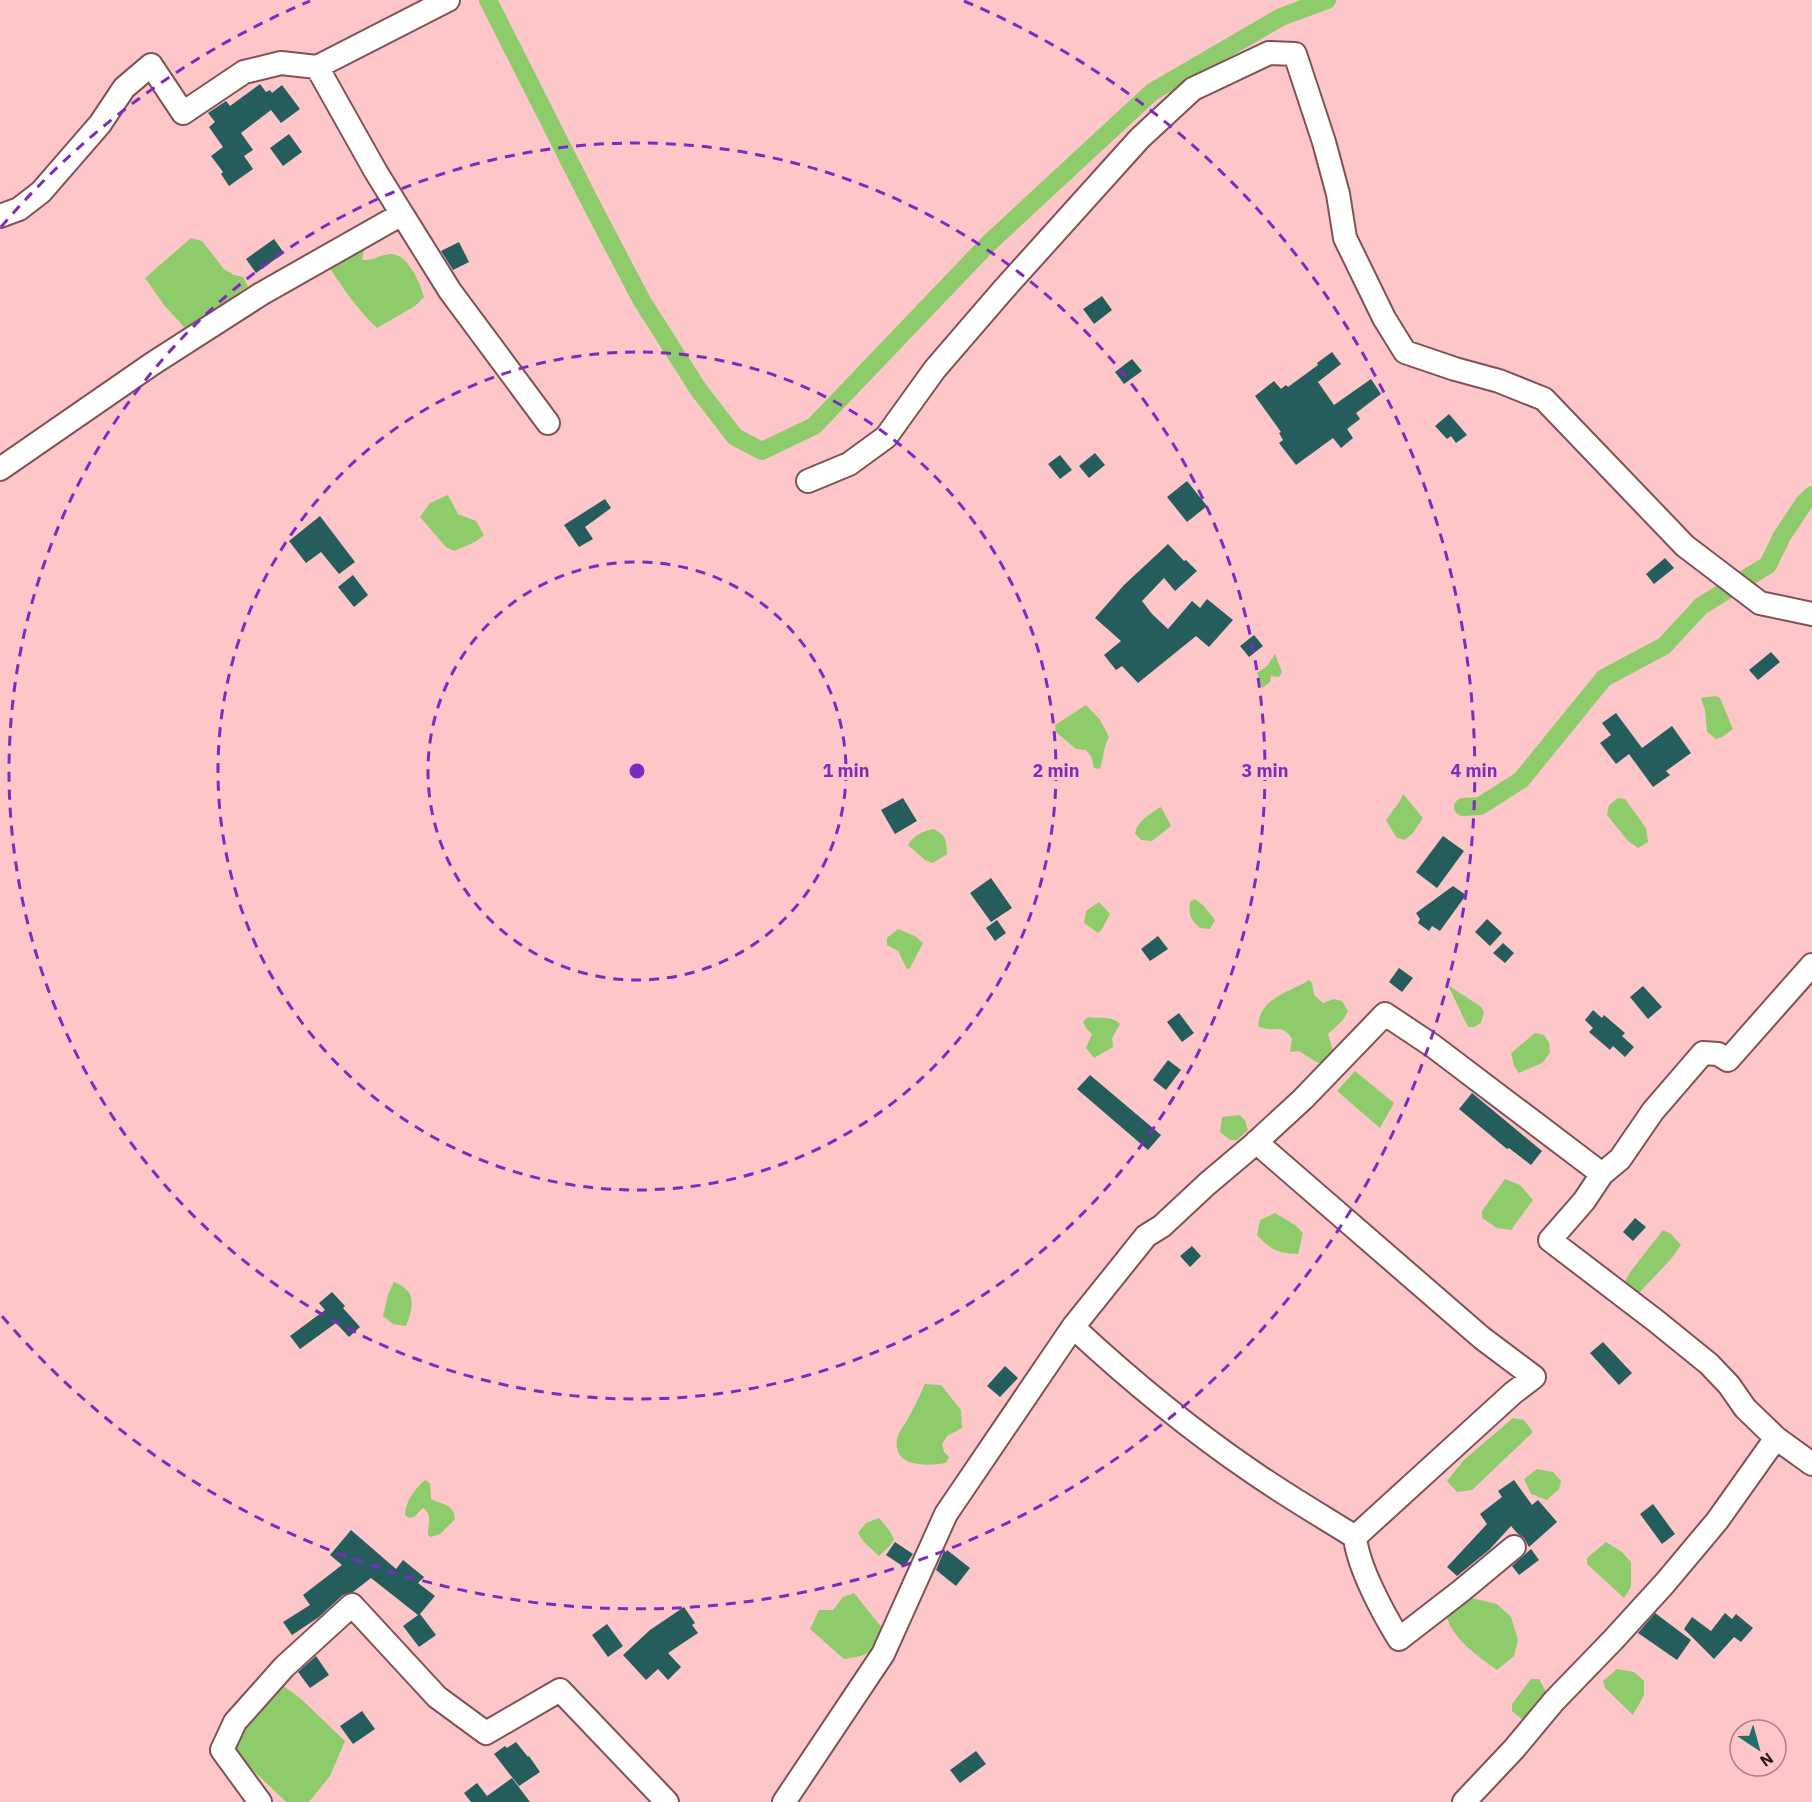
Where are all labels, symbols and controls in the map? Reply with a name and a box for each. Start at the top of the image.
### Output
text: 1 min [822,759,870,782]
text: 2 min [1032,759,1080,782]
text: 3 min [1241,759,1289,782]
text: 4 min [1450,759,1498,782]
centre of rings [627,761,647,781]
north arrow [1728,1718,1788,1778]
text: N [1756,1749,1777,1772]

